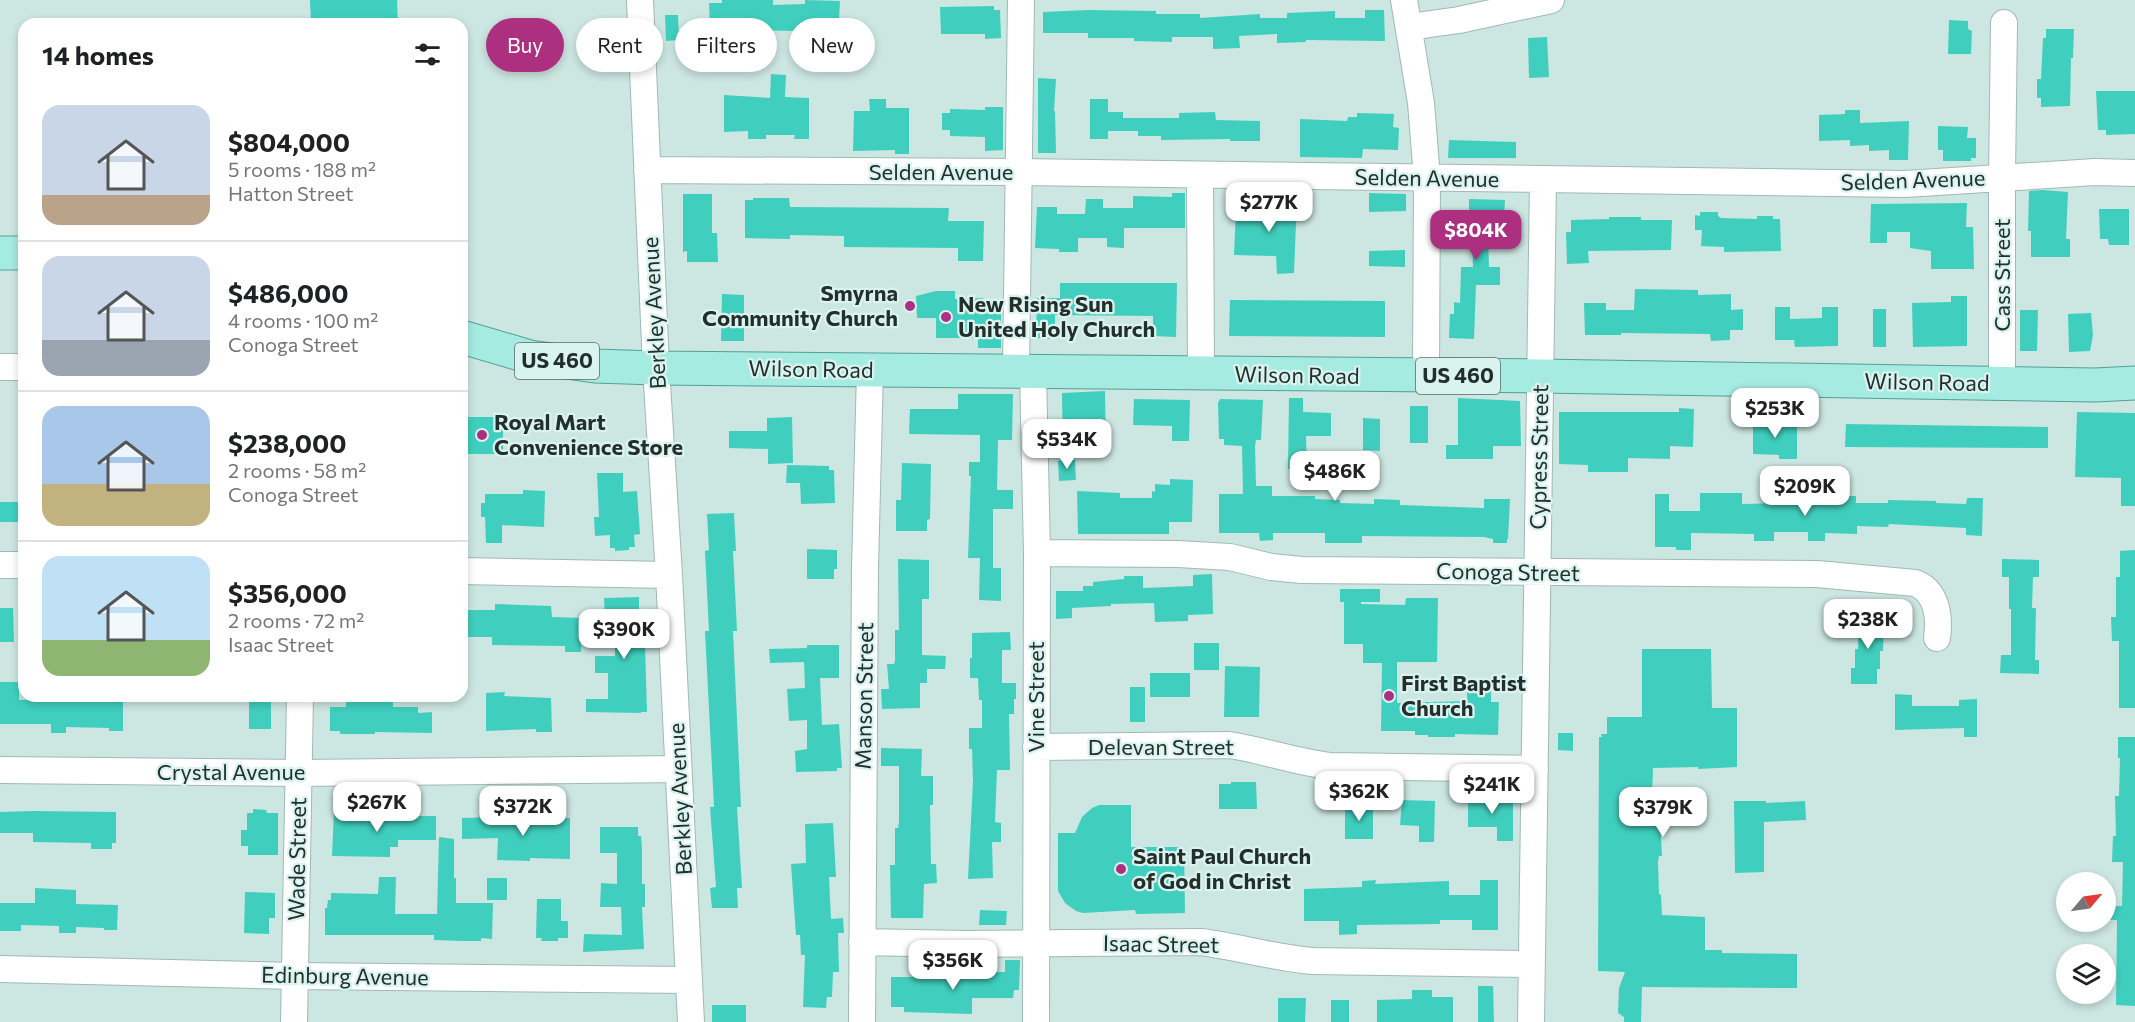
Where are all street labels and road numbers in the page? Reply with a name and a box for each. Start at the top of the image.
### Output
street label: Selden Avenue [869,158,1013,185]
street label: Selden Avenue [1355,163,1500,192]
street label: Selden Avenue [1840,163,1986,196]
street label: Cass Street [1988,219,2015,331]
street label: Berkley Avenue [636,236,671,390]
road number: US 460 [515,343,599,379]
street label: Wilson Road [748,354,874,383]
road number: US 460 [1416,358,1500,394]
street label: Wilson Road [1234,360,1360,389]
street label: Wilson Road [1864,367,1990,396]
street label: Cypress Street [1524,384,1553,530]
street label: Conoga Street [1436,557,1580,586]
street label: Manson Street [849,622,878,770]
street label: Vine Street [1022,641,1049,753]
street label: Berkley Avenue [662,722,697,876]
street label: Delevan Street [1088,733,1234,760]
street label: Crystal Avenue [157,758,305,785]
street label: Wade Street [282,797,311,921]
street label: Isaac Street [1103,929,1219,958]
street label: Edinburg Avenue [261,961,429,990]

